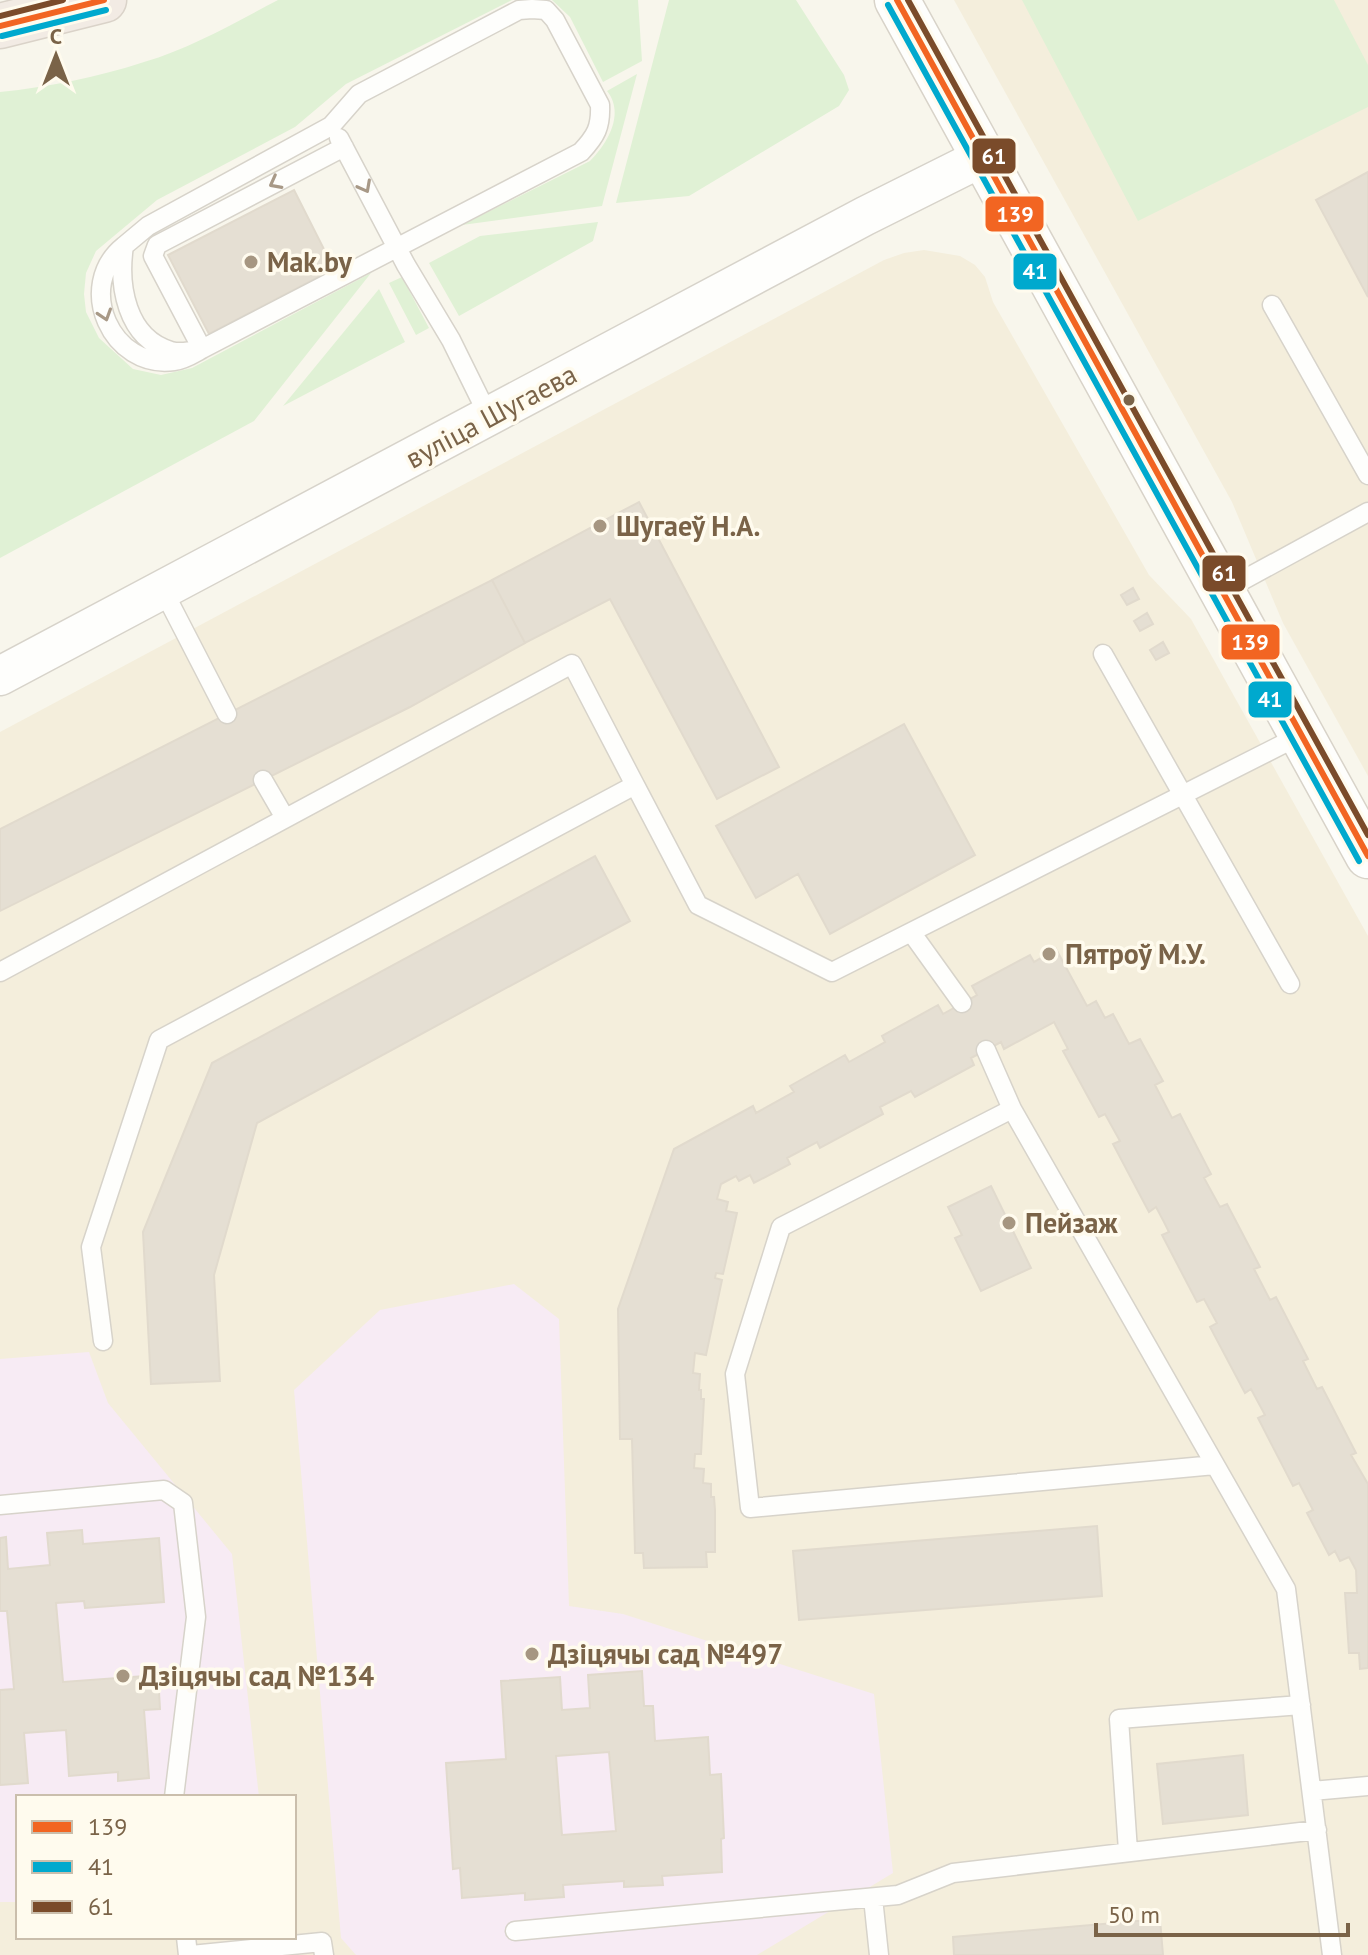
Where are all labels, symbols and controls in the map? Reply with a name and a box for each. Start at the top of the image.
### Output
north arrow [16,16,96,96]
text: С [50,22,62,50]
line badge: 61 [971,137,1017,175]
text: 61 [982,142,1006,170]
one-way arrow [268,174,283,189]
one-way arrow [356,178,371,193]
line badge: 139 [984,195,1045,233]
text: 139 [996,200,1034,228]
place label: Mak.by [267,243,353,280]
line badge: 41 [1012,252,1058,291]
marker: Mak.by [242,253,260,271]
text: 41 [1023,257,1047,285]
one-way arrow [96,308,112,321]
street label: вуліца Шугаева [399,355,583,476]
unlabelled marker [1121,392,1137,408]
place label: Шугаеў Н.А. [616,507,760,544]
marker: Шугаеў Н.А. [591,517,609,535]
line badge: 61 [1201,554,1247,593]
text: 61 [1212,559,1236,587]
line badge: 139 [1220,623,1281,661]
text: 139 [1231,628,1269,656]
line badge: 41 [1247,680,1293,719]
text: 41 [1258,685,1282,713]
place label: Пятроў М.У. [1065,935,1206,972]
marker: Пятроў М.У. [1040,945,1058,963]
place label: Пейзаж [1025,1204,1118,1241]
marker: Пейзаж [1000,1214,1018,1232]
place label: Дзіцячы сад №497 [548,1635,783,1672]
marker: Дзіцячы сад №497 [523,1645,541,1663]
place label: Дзіцячы сад №134 [139,1657,374,1694]
marker: Дзіцячы сад №134 [114,1667,132,1685]
legend [16,1795,296,1939]
text: 139 [88,1811,127,1842]
text: 41 [88,1851,114,1882]
scale bar [1096,1887,1348,1937]
text: 61 [88,1891,114,1922]
text: 50 m [1108,1899,1160,1930]

